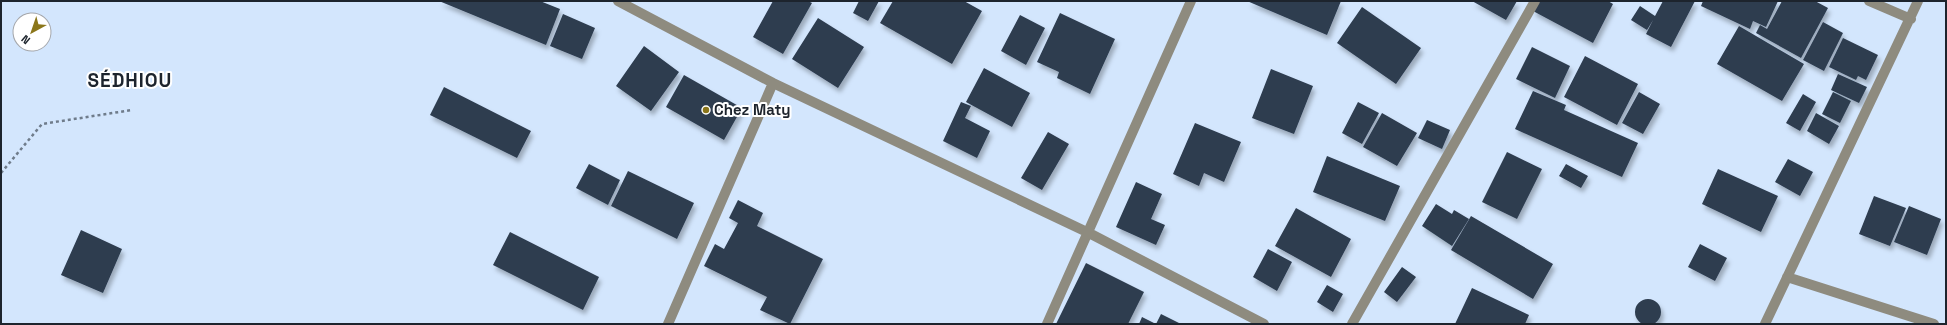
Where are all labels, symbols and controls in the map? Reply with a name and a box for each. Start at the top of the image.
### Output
north arrow [12,12,52,52]
text: N [18,32,33,47]
district label: SÉDHIOU [88,68,172,93]
place label: Chez Maty [714,100,790,119]
marker: Chez Maty [701,105,711,115]

